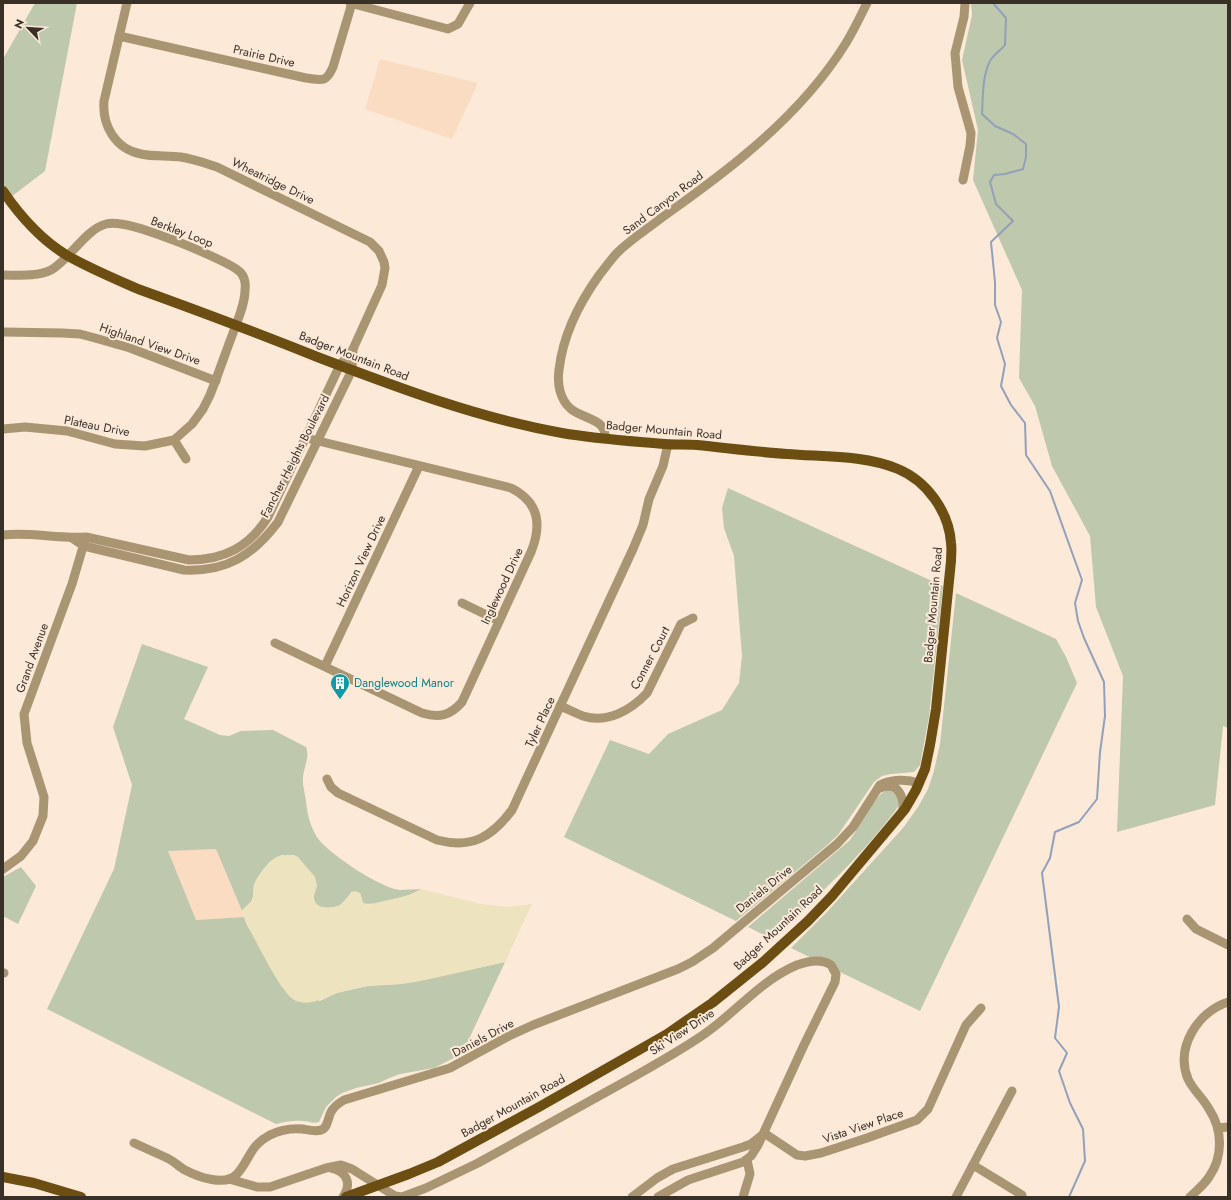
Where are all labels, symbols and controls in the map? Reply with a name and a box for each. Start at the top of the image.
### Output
north arrow [8,8,48,48]
text: N [10,16,28,31]
street label: Prairie Drive [231,40,297,72]
street label: Wheatridge Drive [228,153,318,209]
street label: Sand Canyon Road [619,167,707,239]
street label: Berkley Loop [148,212,216,252]
street label: Highland View Drive [97,318,203,370]
street label: Badger Mountain Road [296,327,412,385]
street label: Fancher Heights Boulevard [256,391,334,521]
street label: Plateau Drive [63,411,131,441]
street label: Badger Mountain Road [605,416,723,444]
street label: Horizon View Drive [332,512,390,610]
street label: Inglewood Drive [476,545,528,627]
street label: Badger Mountain Road [919,546,947,664]
street label: Grand Avenue [11,620,53,696]
street label: Conner Court [626,623,674,693]
building icon: Danglewood Manor [329,672,351,700]
place label: Danglewood Manor [354,674,455,692]
street label: Tyler Place [520,694,560,750]
street label: Daniels Drive [732,861,796,917]
street label: Badger Mountain Road [729,882,827,974]
street label: Ski View Drive [646,1004,718,1060]
street label: Daniels Drive [449,1014,517,1062]
street label: Badger Mountain Road [458,1070,568,1142]
street label: Vista View Place [820,1104,906,1148]

